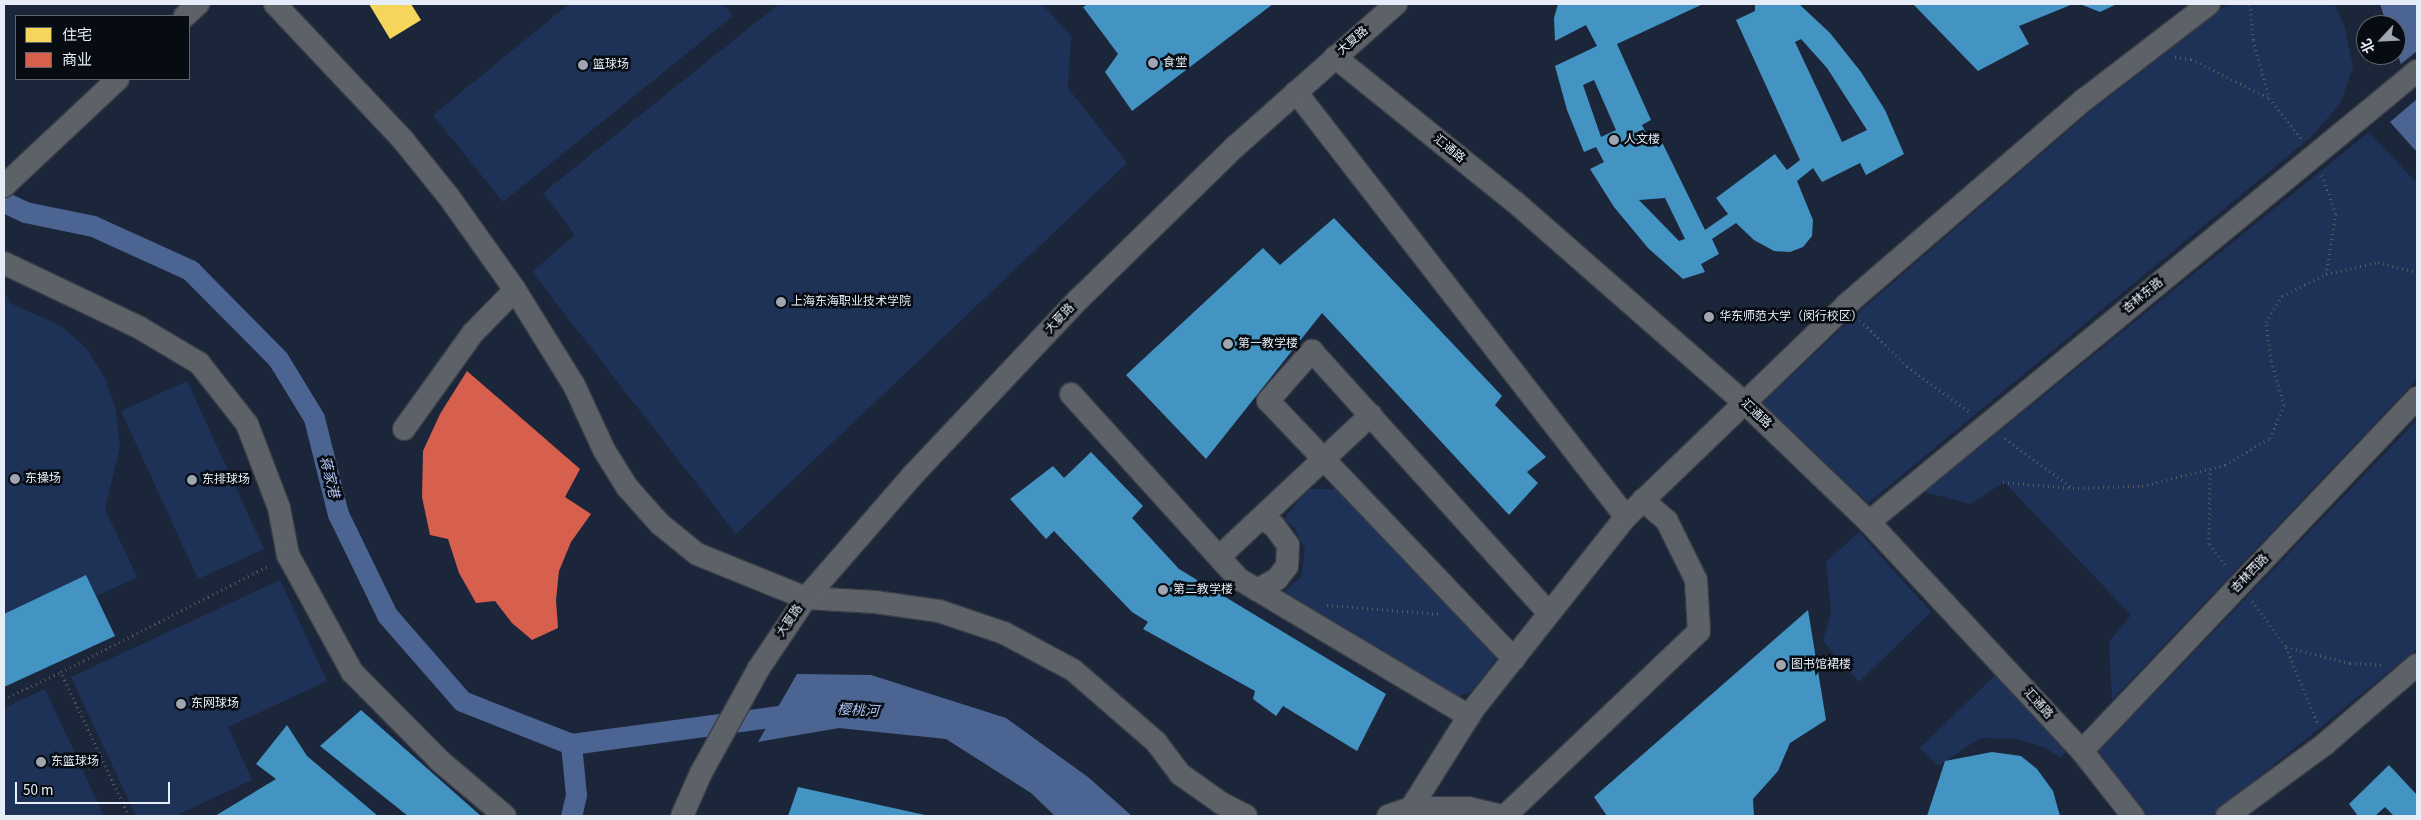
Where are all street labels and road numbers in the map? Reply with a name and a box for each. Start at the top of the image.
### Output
street label: 大夏路 [1335,24,1371,58]
street label: 汇通路 [1430,132,1468,166]
street label: 杏林东路 [2120,275,2166,317]
street label: 大夏路 [1042,301,1078,337]
street label: 汇通路 [1738,396,1774,432]
street label: 杏林西路 [2228,552,2272,596]
street label: 大夏路 [774,602,806,640]
street label: 汇通路 [2020,686,2056,722]

